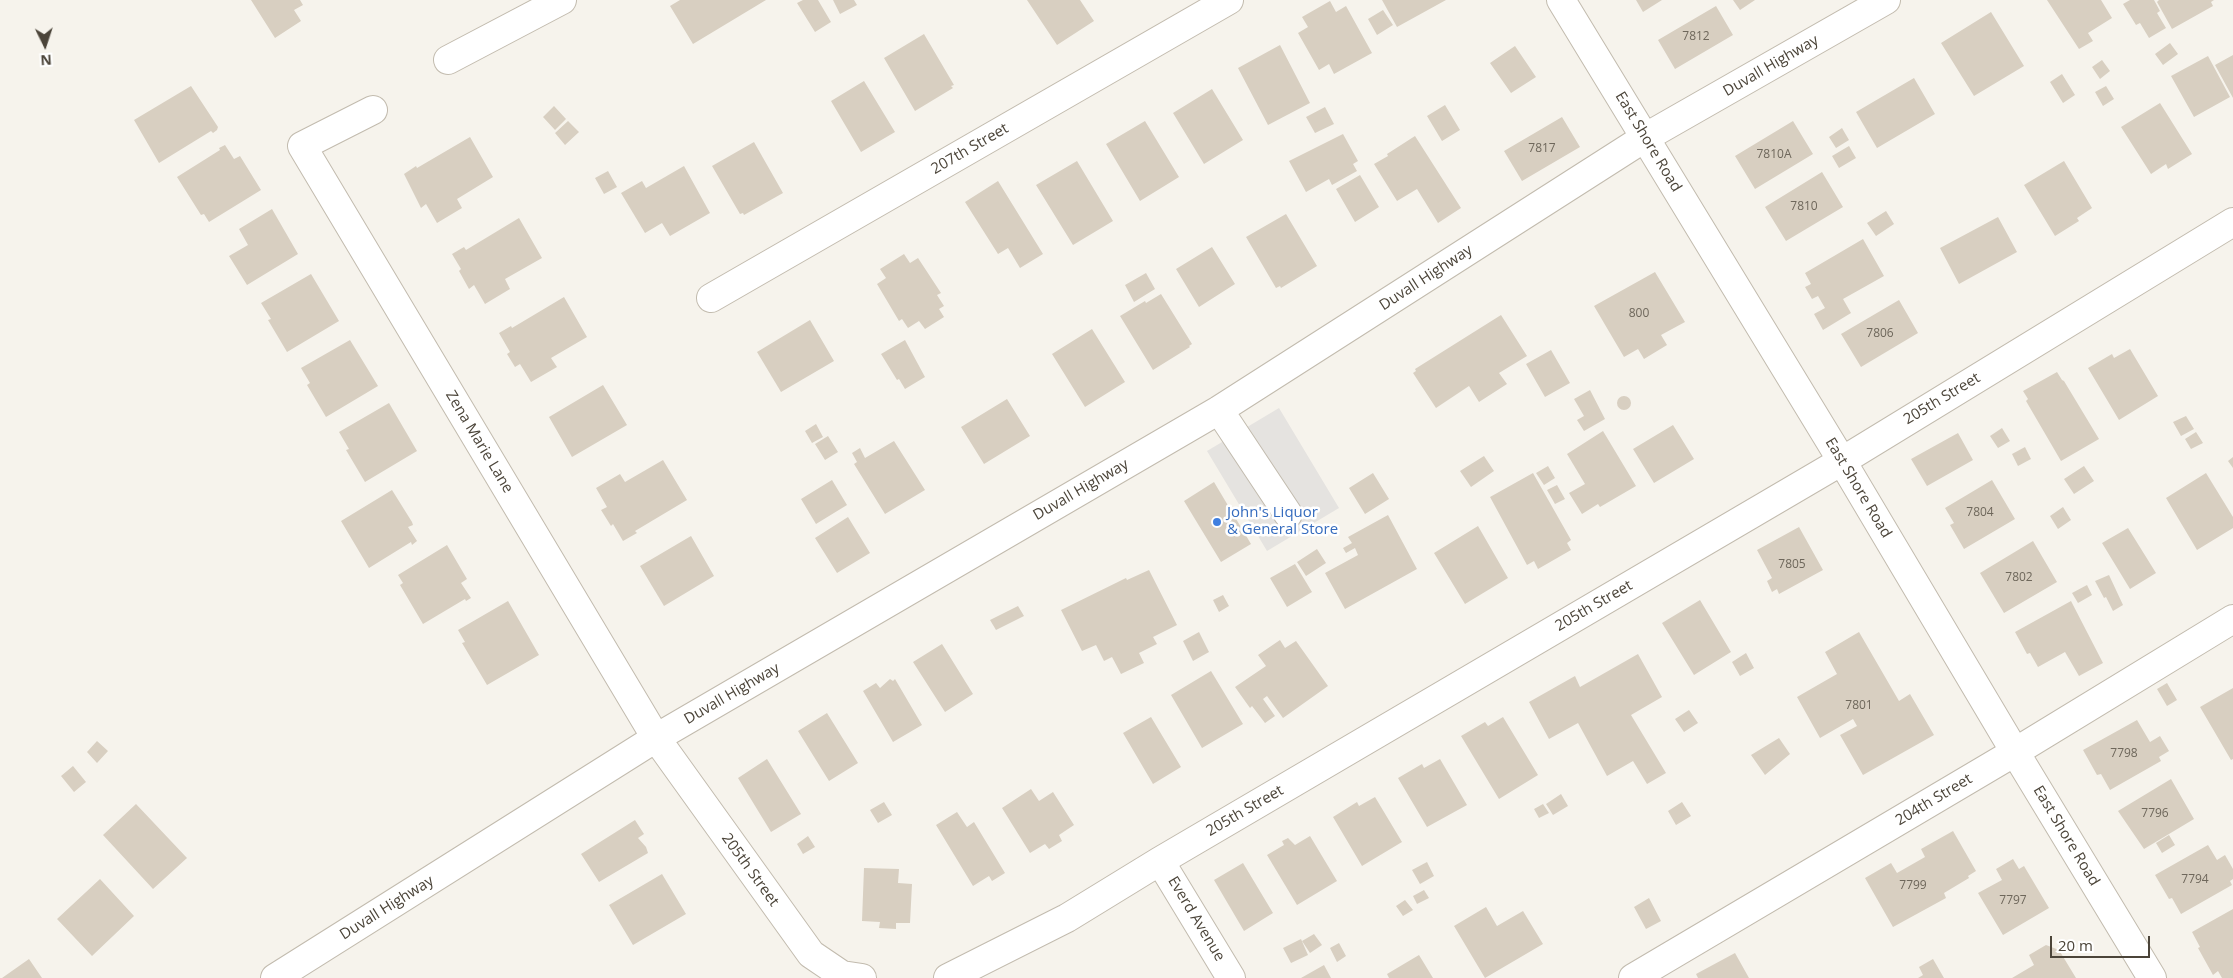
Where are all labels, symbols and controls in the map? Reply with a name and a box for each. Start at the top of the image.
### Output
north arrow [20,20,70,70]
house number: 7812 [1682,30,1710,44]
street label: Duvall Highway [1720,31,1822,101]
text: N [40,51,52,70]
street label: East Shore Road [1611,89,1685,195]
street label: 207th Street [928,120,1012,178]
house number: 7817 [1528,142,1556,156]
house number: 7810A [1756,148,1792,162]
house number: 7810 [1790,200,1818,214]
street label: Duvall Highway [1376,241,1476,315]
house number: 800 [1629,307,1649,321]
house number: 7806 [1866,327,1894,341]
street label: 205th Street [1900,369,1984,429]
street label: Zena Marie Lane [441,388,517,496]
street label: East Shore Road [1821,435,1895,541]
street label: Duvall Highway [1030,455,1132,525]
place label: John's Liquor & General Store [1227,504,1338,539]
house number: 7804 [1966,506,1994,520]
marker: John's Liquor & General Store [1211,516,1223,528]
house number: 7805 [1778,558,1806,572]
house number: 7802 [2005,571,2033,585]
street label: 205th Street [1552,577,1636,635]
street label: Duvall Highway [681,659,783,729]
house number: 7801 [1845,699,1873,713]
house number: 7798 [2110,747,2138,761]
street label: 204th Street [1892,770,1976,830]
street label: 205th Street [1203,782,1287,840]
street label: East Shore Road [2029,783,2103,889]
house number: 7796 [2141,807,2169,821]
street label: 205th Street [717,830,783,910]
street label: Duvall Highway [337,872,437,944]
street label: Everd Avenue [1164,873,1228,965]
house number: 7794 [2181,873,2209,887]
house number: 7799 [1899,879,1927,893]
house number: 7797 [1999,894,2027,908]
scale bar [2053,926,2153,958]
text: 20 m [2058,935,2093,955]

